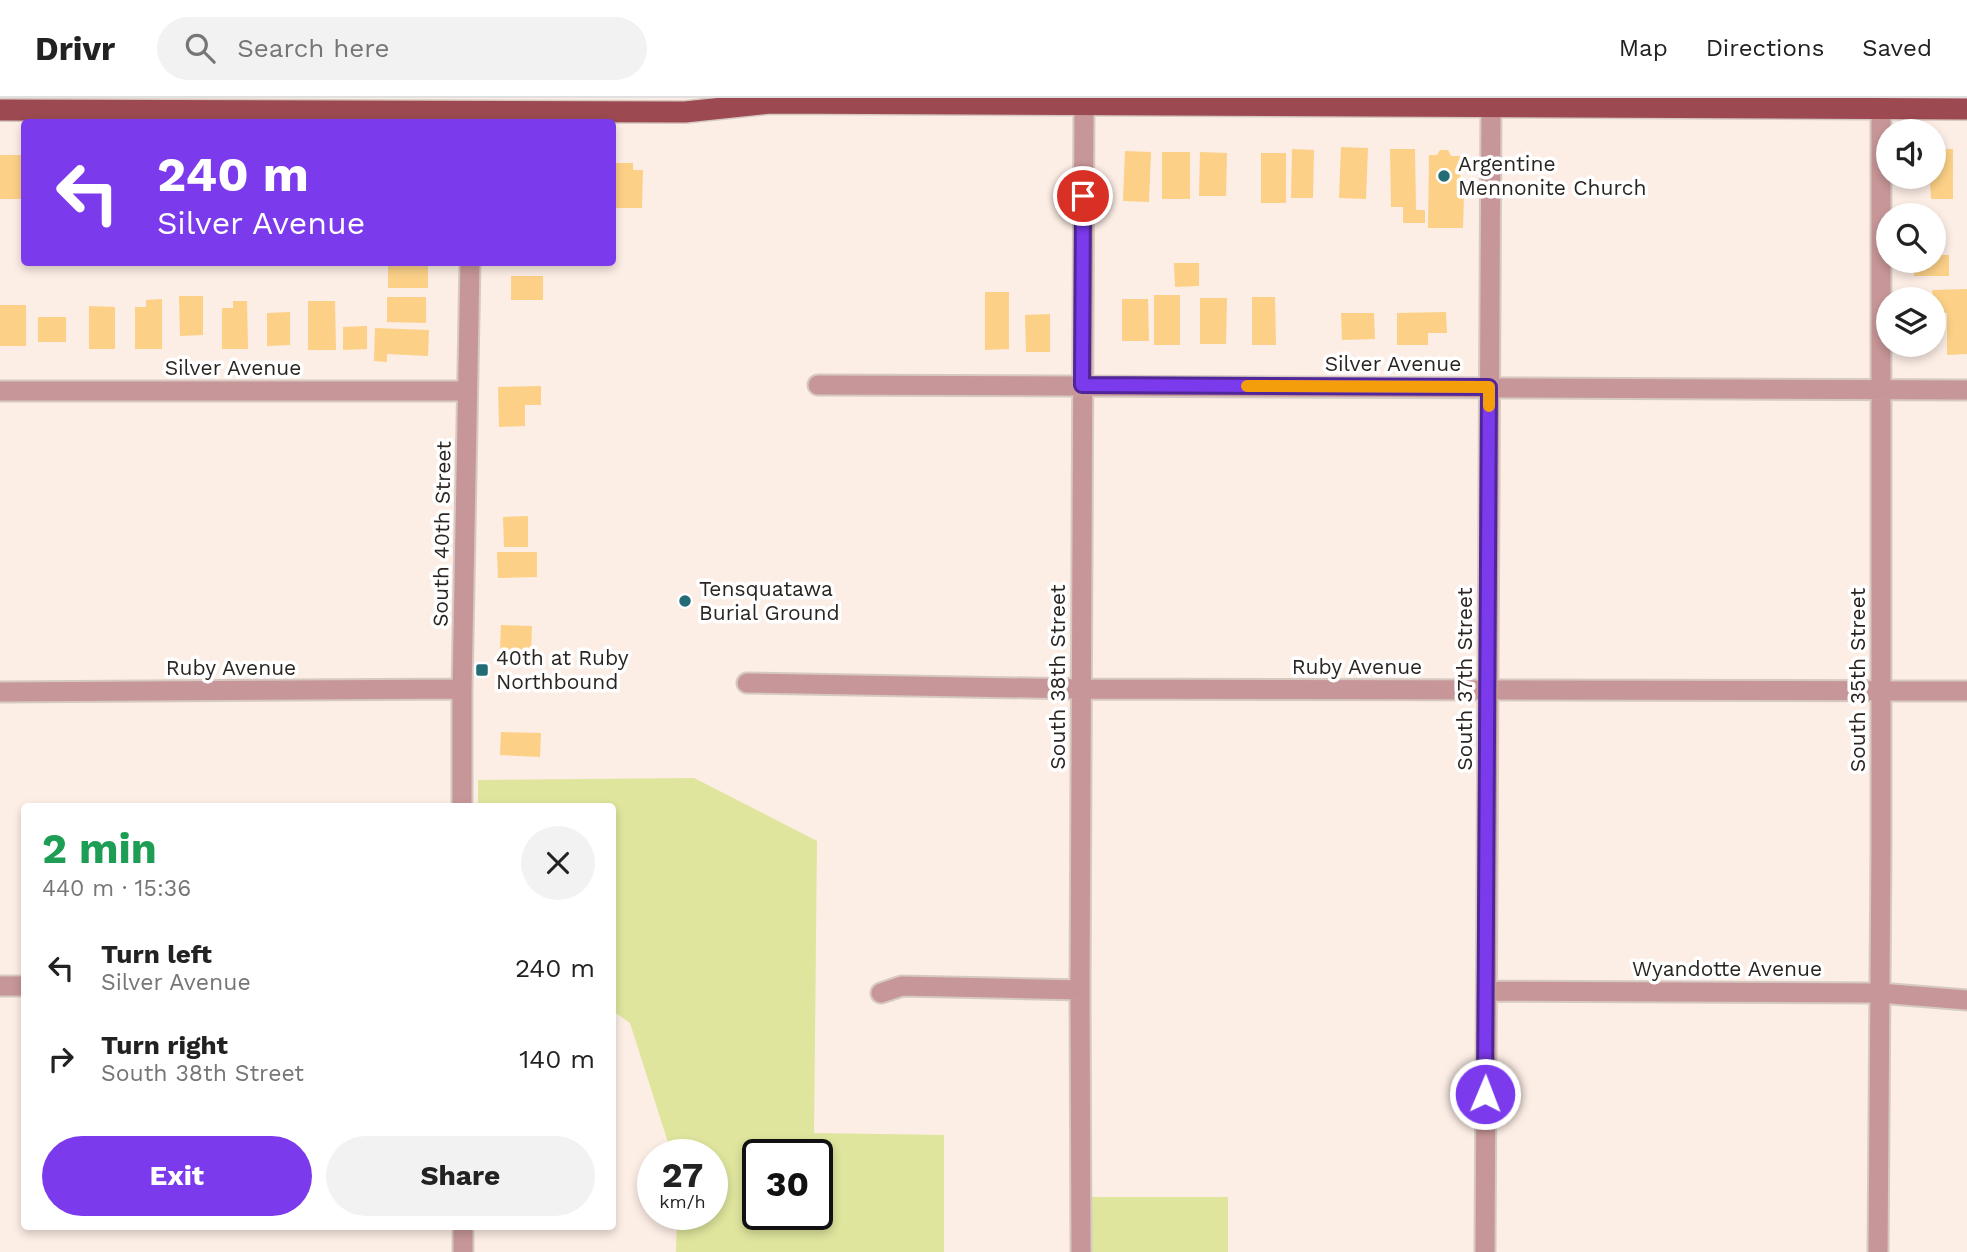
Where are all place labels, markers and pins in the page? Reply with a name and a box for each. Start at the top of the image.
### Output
place label: Argentine Mennonite Church [1458,151,1647,200]
pin [1053,166,1113,226]
marker: Argentine Mennonite Church [1436,168,1452,184]
place label: Tensquatawa Burial Ground [699,576,840,625]
marker: Tensquatawa Burial Ground [677,593,693,609]
place label: 40th at Ruby Northbound [496,645,629,694]
marker: 40th at Ruby Northbound [474,662,490,678]

